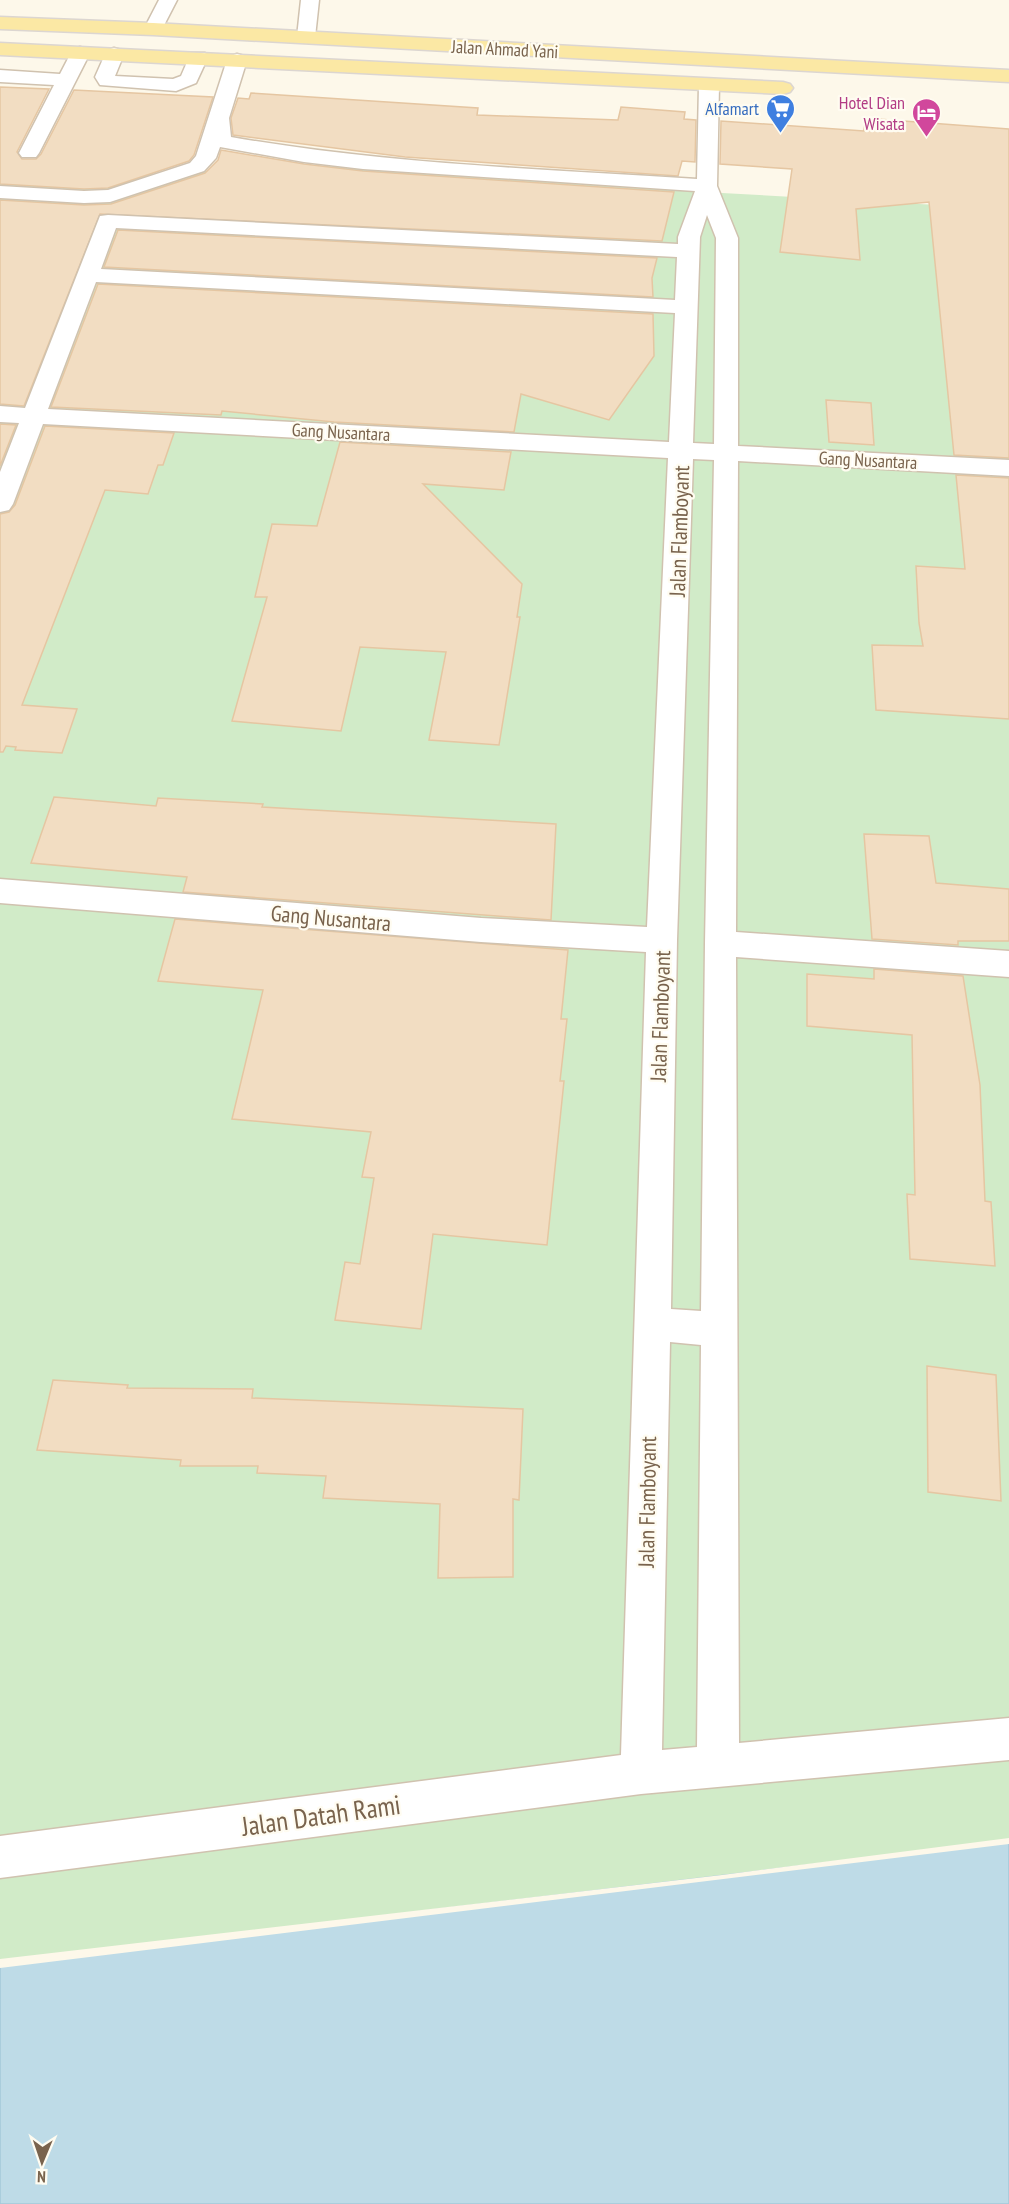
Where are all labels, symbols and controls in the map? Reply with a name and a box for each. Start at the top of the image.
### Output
street label: Jalan Ahmad Yani [450,35,559,63]
place label: Hotel Dian Wisata [839,91,905,135]
supermarket icon: Alfamart [764,92,796,134]
hotel icon: Hotel Dian Wisata [910,96,942,138]
place label: Alfamart [705,97,759,120]
street label: Gang Nusantara [291,418,391,446]
street label: Gang Nusantara [818,446,918,474]
street label: Jalan Flamboyant [663,465,695,598]
street label: Gang Nusantara [270,899,392,937]
street label: Jalan Flamboyant [644,950,676,1083]
street label: Jalan Flamboyant [632,1436,662,1569]
street label: Jalan Datah Rami [238,1787,403,1843]
north arrow [12,2132,72,2192]
text: N [37,2167,46,2187]

